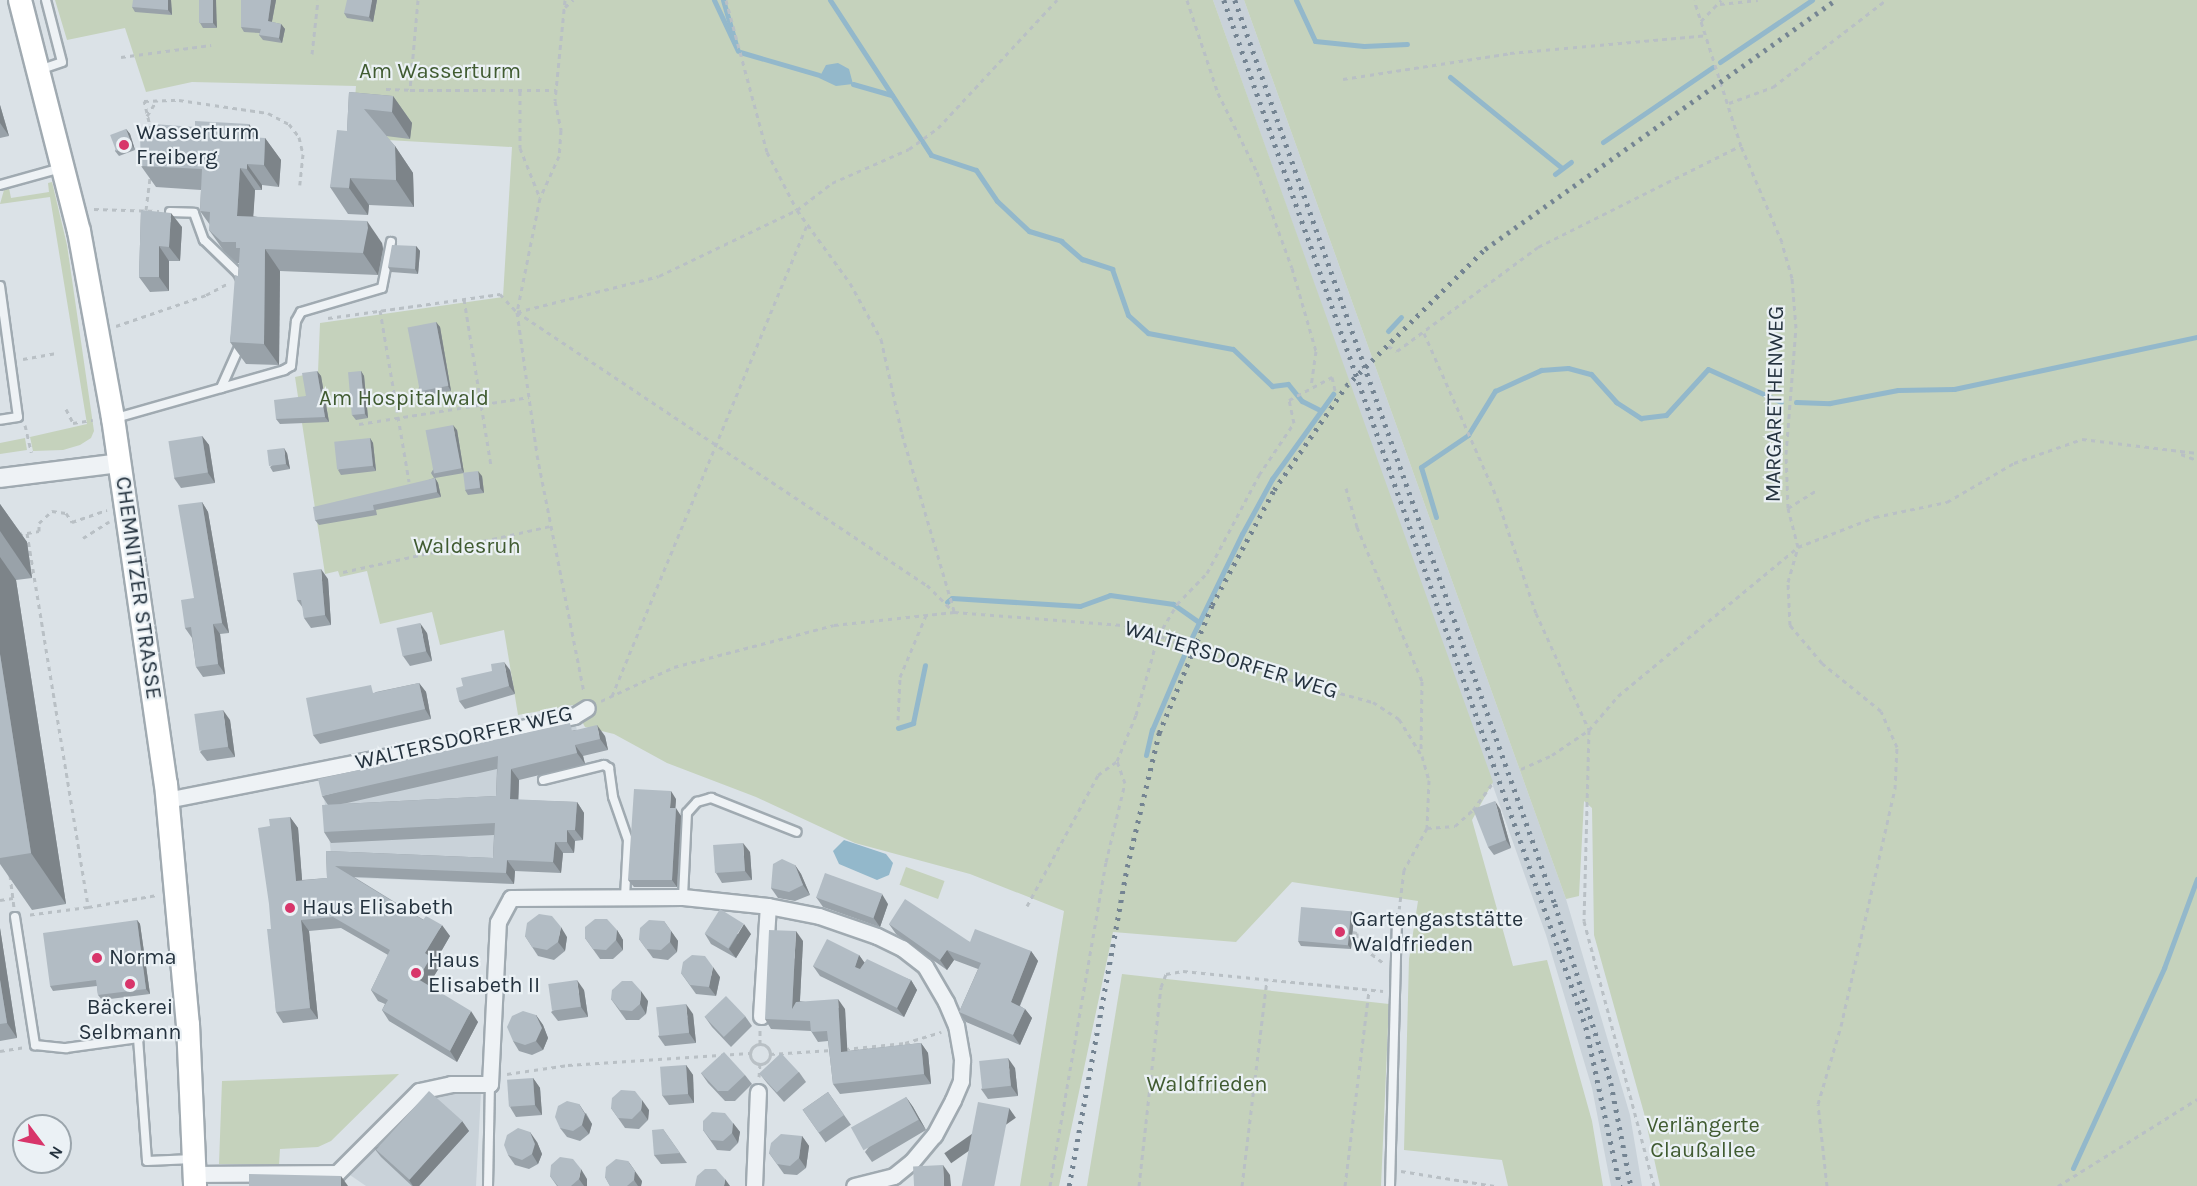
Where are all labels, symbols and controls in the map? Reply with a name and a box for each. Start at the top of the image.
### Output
park label: Am Wasserturm [359,59,521,85]
place label: Wasserturm Freiberg [136,119,260,170]
marker: Wasserturm Freiberg [117,138,131,152]
street label: MARGARETHENWEG [1760,305,1790,503]
park label: Am Hospitalwald [319,386,489,412]
street label: CHEMNITZER STRASSE [109,475,167,701]
park label: Waldesruh [413,534,521,560]
street label: WALTERSDORFER WEG [1121,615,1341,705]
street label: WALTERSDORFER WEG [353,700,575,776]
place label: Haus Elisabeth [302,895,454,921]
marker: Haus Elisabeth [283,901,297,915]
place label: Gartengaststätte Waldfrieden [1352,906,1523,957]
marker: Gartengaststätte Waldfrieden [1333,925,1347,939]
place label: Norma [109,945,177,971]
place label: Haus Elisabeth II [428,947,540,998]
marker: Norma [90,951,104,965]
marker: Haus Elisabeth II [409,966,423,980]
marker: Bäckerei Selbmann [123,977,137,991]
place label: Bäckerei Selbmann [78,994,182,1046]
park label: Waldfrieden [1146,1072,1268,1098]
park label: Verlängerte Claußallee [1646,1112,1760,1164]
north arrow [12,1114,72,1174]
text: N [45,1143,67,1163]

